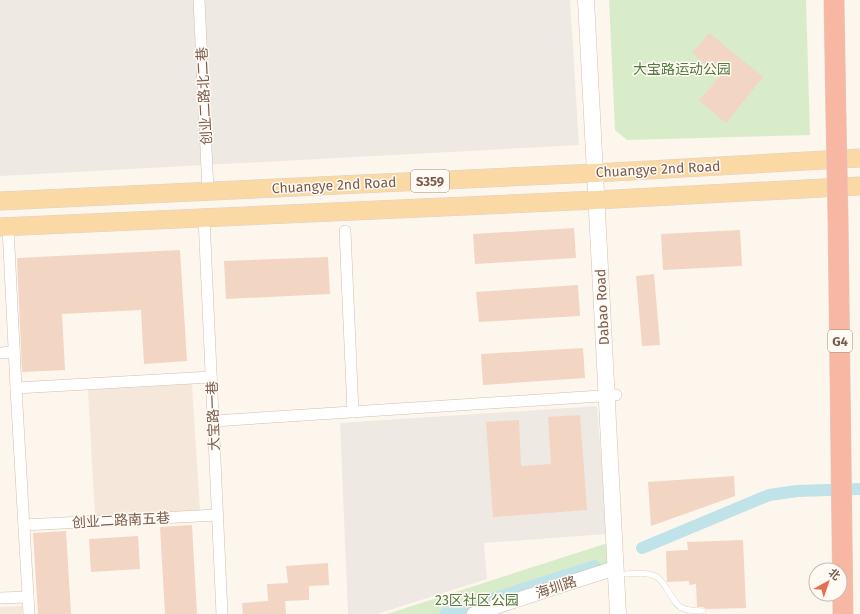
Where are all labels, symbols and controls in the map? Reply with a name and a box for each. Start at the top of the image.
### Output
street label: 创业二路北二巷 [193,47,216,145]
park label: 大宝路运动公园 [633,61,731,78]
street label: Chuangye 2nd Road [595,158,721,181]
road number: S359 [411,170,449,192]
street label: Chuangye 2nd Road [271,174,397,197]
street label: Dabao Road [592,268,613,346]
road number: G4 [828,330,852,352]
street label: 大宝路一巷 [204,381,223,451]
street label: 创业二路南五巷 [72,509,170,532]
north arrow [808,562,848,602]
text: 北 [826,566,842,583]
street label: 海圳路 [534,573,579,602]
park label: 23区社区公园 [435,592,519,609]

